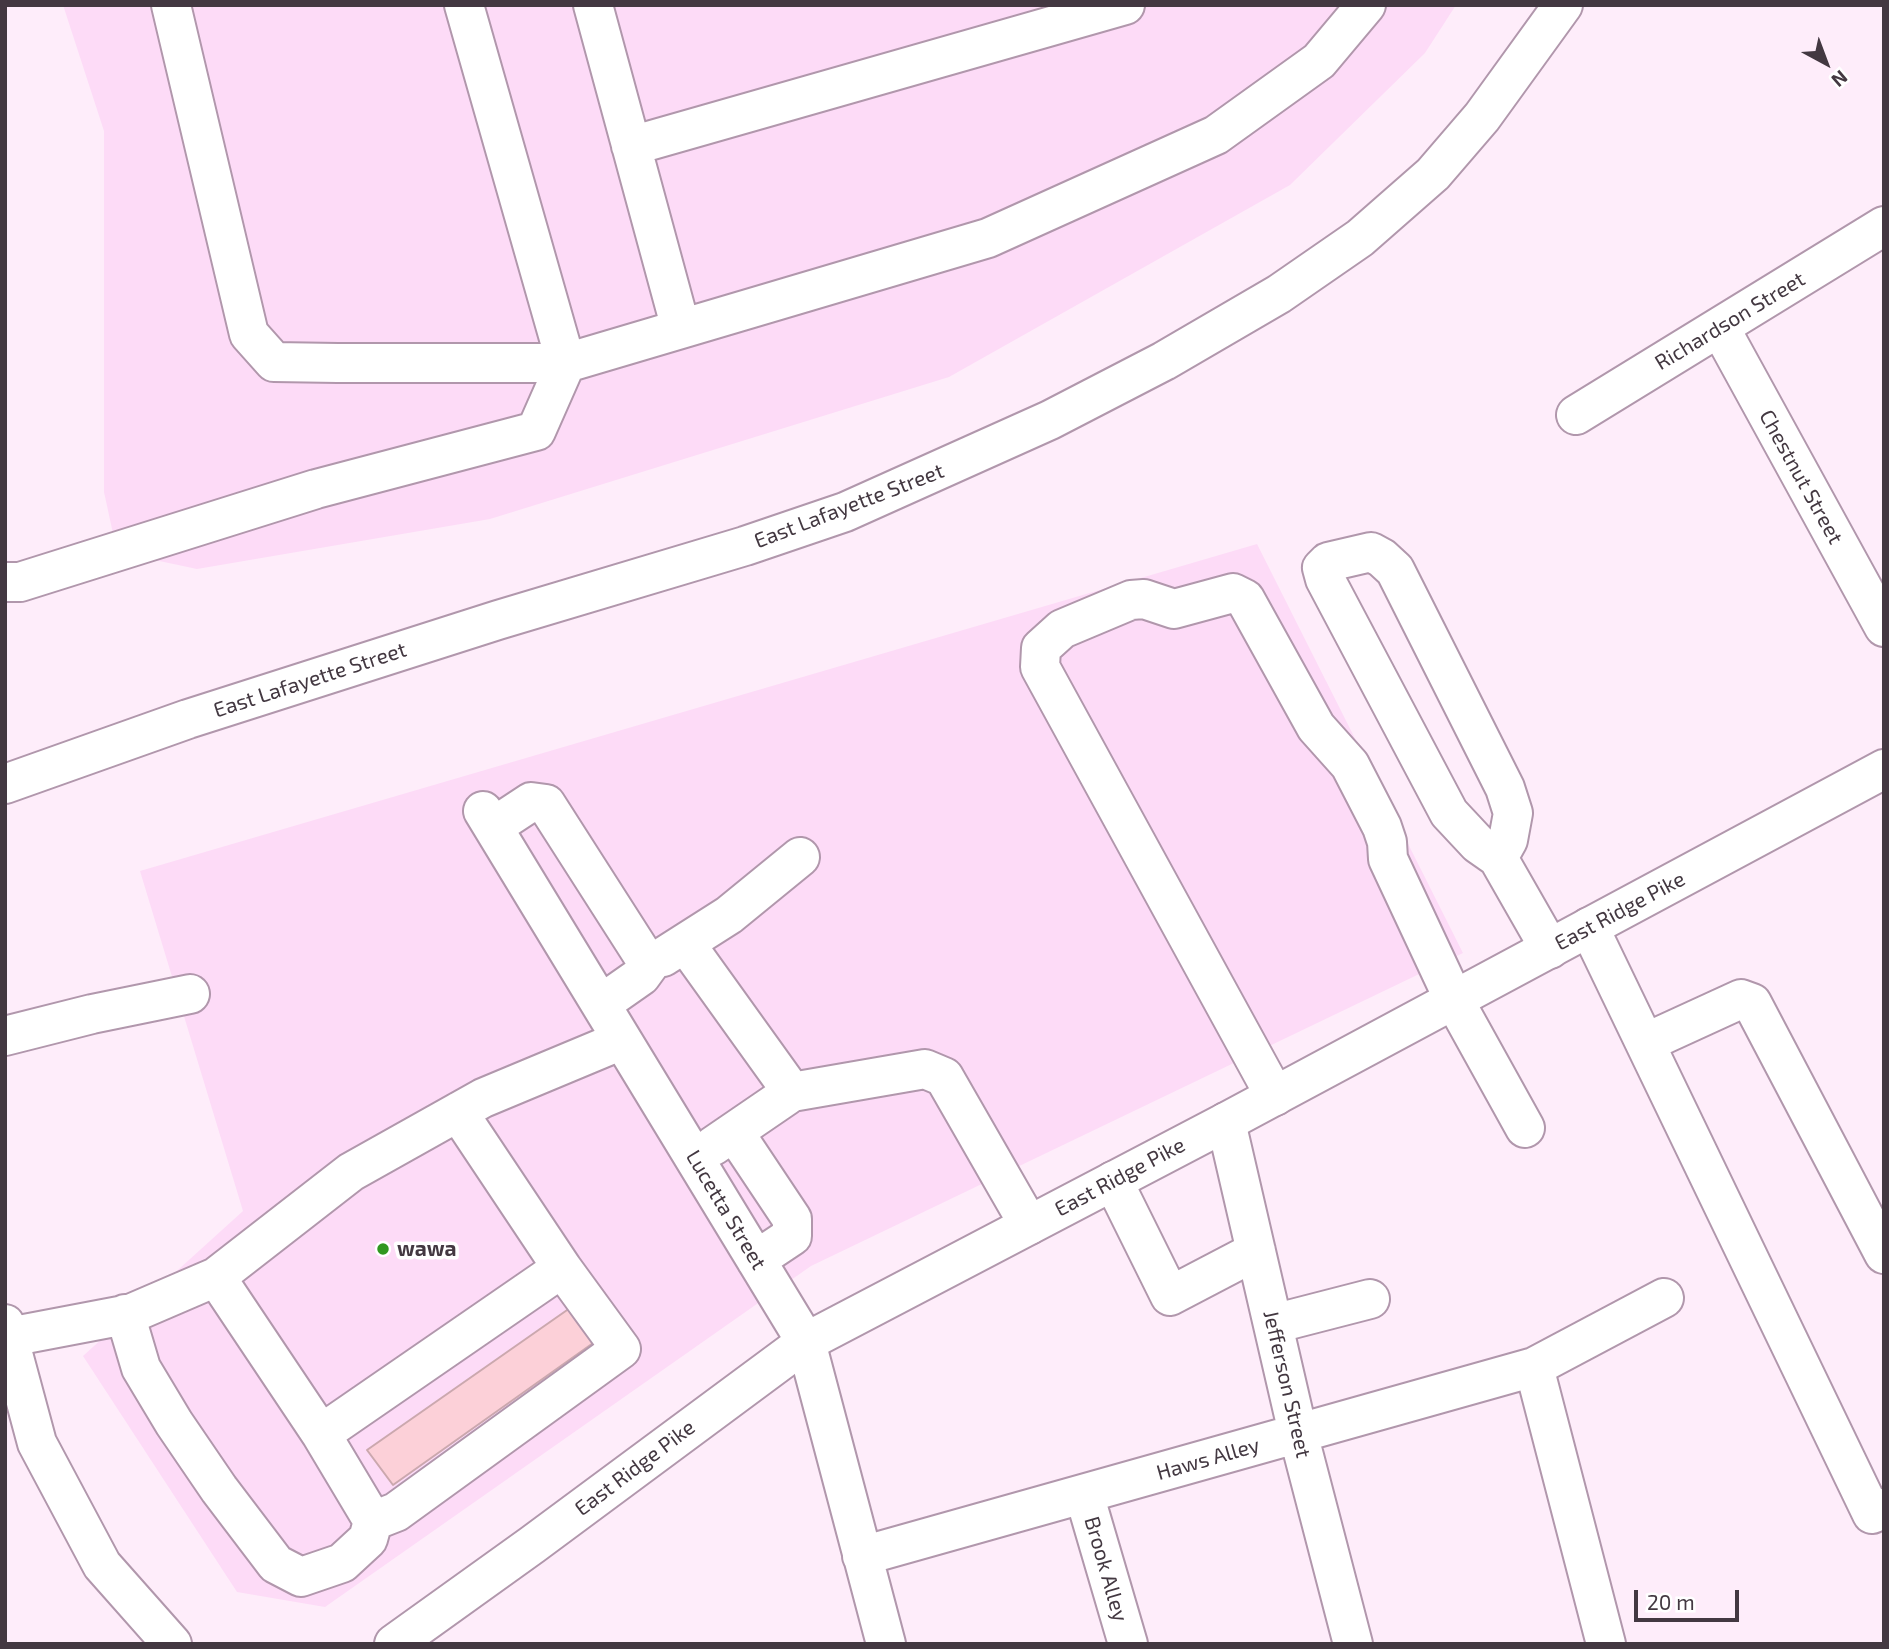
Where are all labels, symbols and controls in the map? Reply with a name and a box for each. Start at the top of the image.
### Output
north arrow [1791,28,1861,98]
text: N [1827,66,1853,92]
street label: Richardson Street [1651,266,1809,376]
street label: Chestnut Street [1754,406,1848,548]
street label: East Lafayette Street [751,458,947,554]
street label: East Lafayette Street [210,637,410,723]
street label: East Ridge Pike [1551,866,1689,956]
street label: East Ridge Pike [1051,1132,1189,1222]
street label: Lucetta Street [681,1146,771,1274]
place label: wawa [397,1236,456,1262]
marker: wawa [375,1241,391,1257]
street label: Jefferson Street [1258,1308,1316,1460]
street label: East Ridge Pike [570,1415,700,1521]
street label: Haws Alley [1154,1432,1262,1486]
street label: Brook Alley [1079,1513,1133,1625]
scale bar [1637,1576,1742,1620]
text: 20 m [1647,1589,1695,1614]

